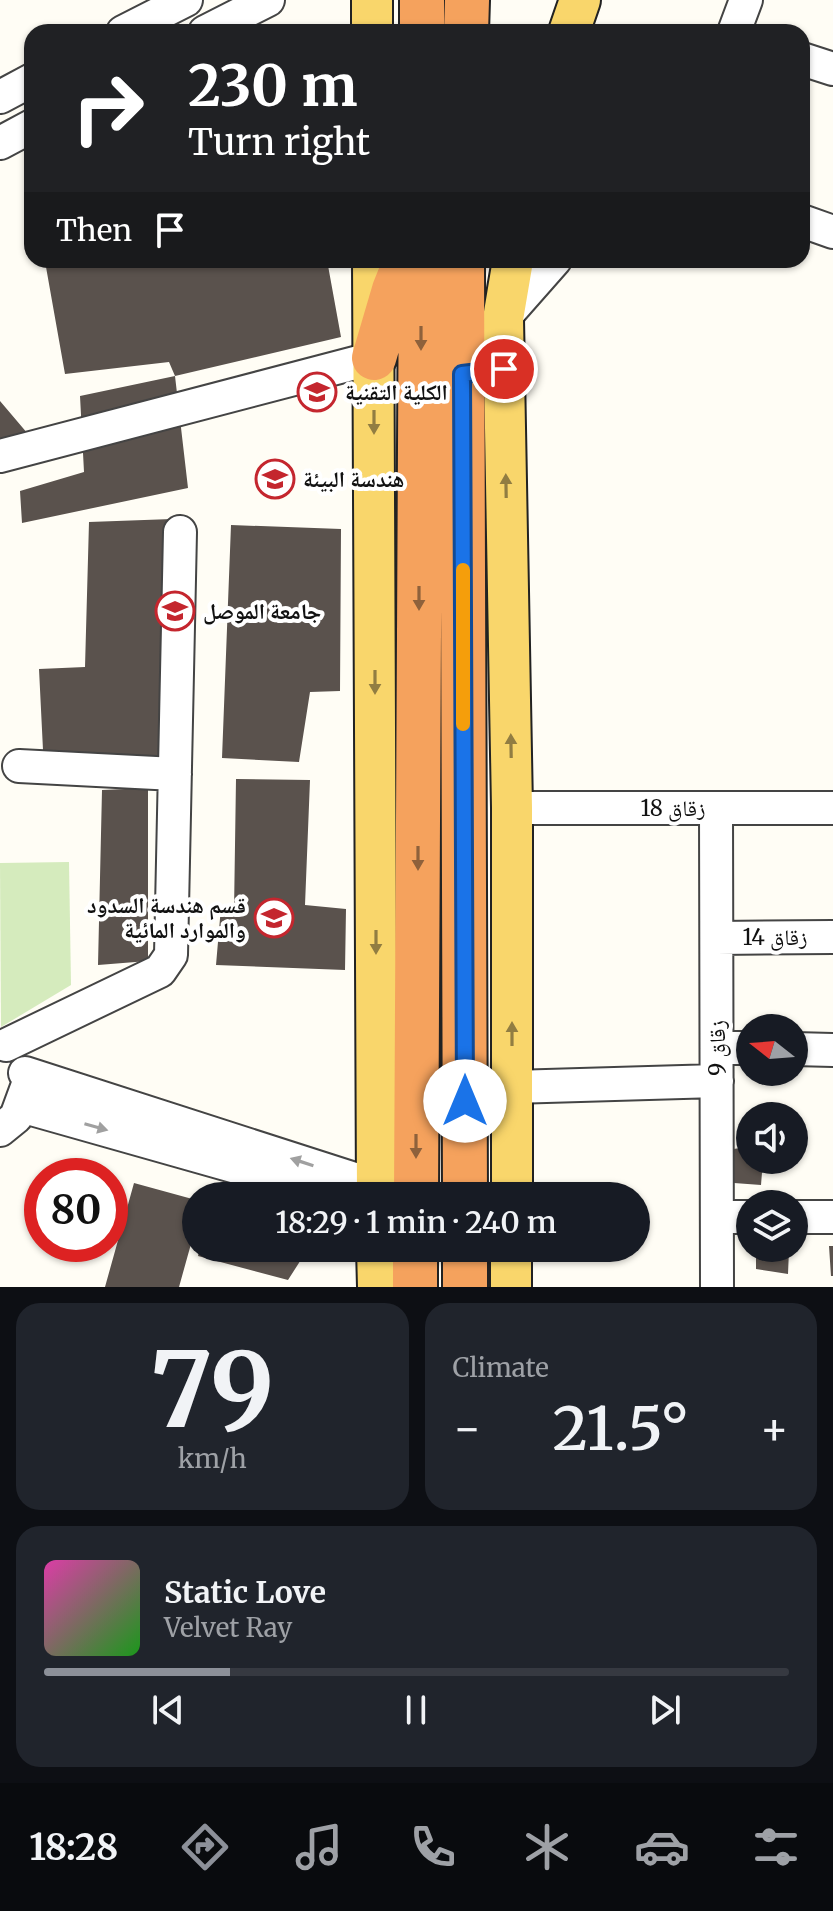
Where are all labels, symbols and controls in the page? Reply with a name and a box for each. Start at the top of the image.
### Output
text: 230 m [188,51,358,121]
icon: right [56,56,160,160]
text: Turn right [188,120,370,165]
icon: arrive [148,208,192,252]
text: Then [56,211,132,249]
one-way arrow [414,326,427,351]
pin [470,335,538,403]
icon: arrive [482,347,526,391]
school or university icon: الكلية التقنية [296,371,338,413]
place label: الكلية التقنية [345,378,448,406]
one-way arrow [368,410,380,435]
school or university icon: هندسة البيئة [254,458,296,500]
place label: هندسة البيئة [303,465,404,493]
one-way arrow [500,473,512,498]
one-way arrow [413,586,425,611]
school or university icon: جامعة الموصل [154,590,196,632]
place label: جامعة الموصل [203,597,321,625]
one-way arrow [369,670,381,695]
one-way arrow [505,733,517,758]
street label: زقاق 18 [640,794,706,822]
one-way arrow [411,846,424,871]
place label: قسم هندسة السدود والموارد المائية [87,891,246,944]
school or university icon: قسم هندسة السدود والموارد المائية [253,897,295,939]
street label: زقاق 14 [742,923,808,951]
one-way arrow [370,930,382,955]
north arrow [736,1014,808,1086]
map controls [736,1014,808,1262]
street label: زقاق 9 [703,1020,731,1076]
one-way arrow [506,1021,518,1046]
position arrow [423,1059,507,1143]
button: sound [736,1102,808,1174]
one-way arrow [84,1121,109,1133]
one-way arrow [410,1134,422,1159]
one-way arrow [290,1155,314,1167]
speed limit sign: 80 [24,1158,128,1262]
button: layers [736,1190,808,1262]
text: 18:29 · 1 min · 240 m [275,1203,557,1241]
text: 79 [150,1325,275,1455]
text: Climate [453,1351,549,1384]
text: 21.5° [553,1391,689,1466]
text: − [453,1401,482,1456]
text: + [760,1401,789,1456]
text: km/h [178,1442,247,1475]
text: Static Love [164,1573,326,1611]
text: Velvet Ray [164,1611,292,1644]
icon: previous [146,1688,190,1732]
icon: pause [394,1688,438,1732]
icon: next [643,1688,687,1732]
icon: directions [177,1819,233,1875]
icon: music [291,1819,347,1875]
icon: phone [405,1819,461,1875]
icon: climate [519,1819,575,1875]
icon: car [634,1819,690,1875]
icon: filters [748,1819,804,1875]
text: 18:28 [29,1825,118,1870]

